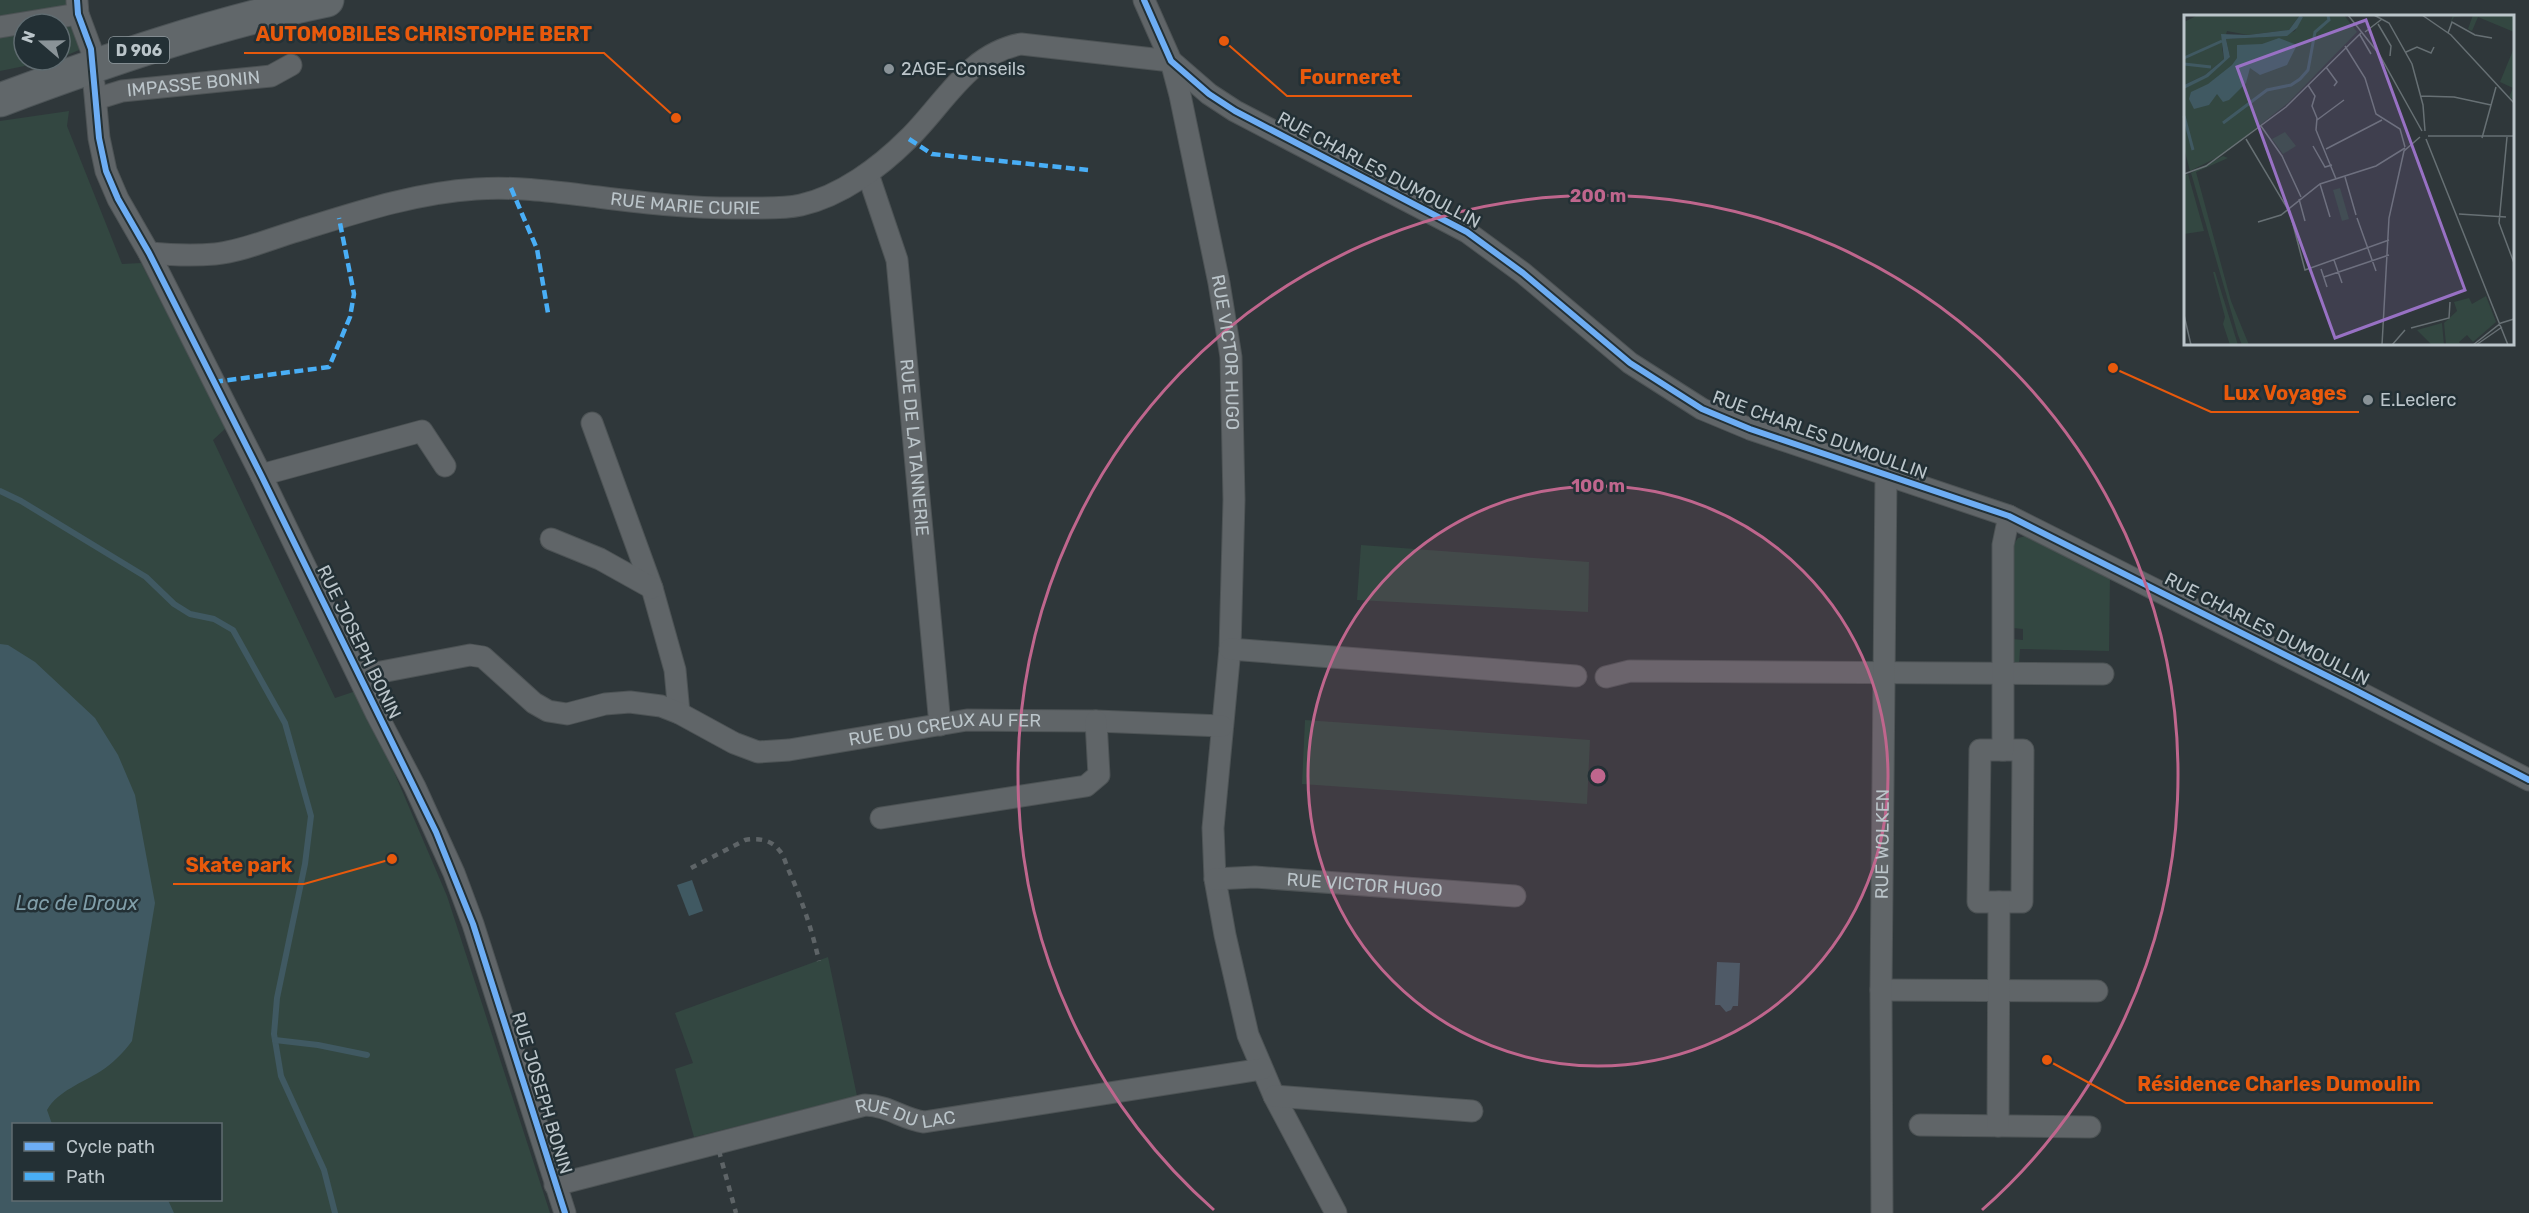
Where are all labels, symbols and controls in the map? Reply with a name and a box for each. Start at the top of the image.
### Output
north arrow [12,12,72,72]
callout: AUTOMOBILES CHRISTOPHE BERT [244,15,604,53]
inset map [2184,15,2514,345]
text: AUTOMOBILES CHRISTOPHE BERT [256,22,593,46]
text: N [17,28,39,46]
road number: D 906 [109,37,169,63]
place label: 2AGE-Conseils [901,58,1025,80]
callout: Fourneret [1287,58,1412,96]
marker: 2AGE-Conseils [882,62,896,76]
text: Fourneret [1299,65,1401,89]
street label: IMPASSE BONIN [126,66,261,101]
street label: RUE CHARLES DUMOULLIN [1274,107,1484,233]
text: 200 m [1570,185,1626,207]
street label: RUE MARIE CURIE [609,188,760,219]
street label: RUE VICTOR HUGO [1207,273,1244,430]
street label: RUE DE LA TANNERIE [895,358,933,537]
callout: Lux Voyages [2211,374,2359,412]
text: Lux Voyages [2223,381,2347,405]
street label: RUE CHARLES DUMOULLIN [1710,386,1930,484]
place label: E.Leclerc [2380,389,2456,411]
marker: E.Leclerc [2361,393,2375,407]
text: 100 m [1571,475,1625,497]
street label: RUE JOSEPH BONIN [312,562,406,722]
street label: RUE CHARLES DUMOULLIN [2161,568,2373,690]
street label: RUE DU CREUX AU FER [847,709,1041,751]
centre of rings [1588,766,1608,786]
street label: RUE WOLKEN [1871,789,1894,899]
callout: Skate park [173,846,304,884]
text: Skate park [185,853,293,877]
street label: RUE VICTOR HUGO [1286,868,1443,902]
water label: Lac de Droux [16,891,139,915]
street label: RUE JOSEPH BONIN [507,1009,577,1177]
callout: Résidence Charles Dumoulin [2126,1065,2433,1103]
text: Résidence Charles Dumoulin [2137,1072,2421,1096]
street label: RUE DU LAC [853,1094,957,1133]
legend [12,1123,222,1201]
text: Cycle path [66,1136,155,1158]
text: Path [66,1166,105,1188]

